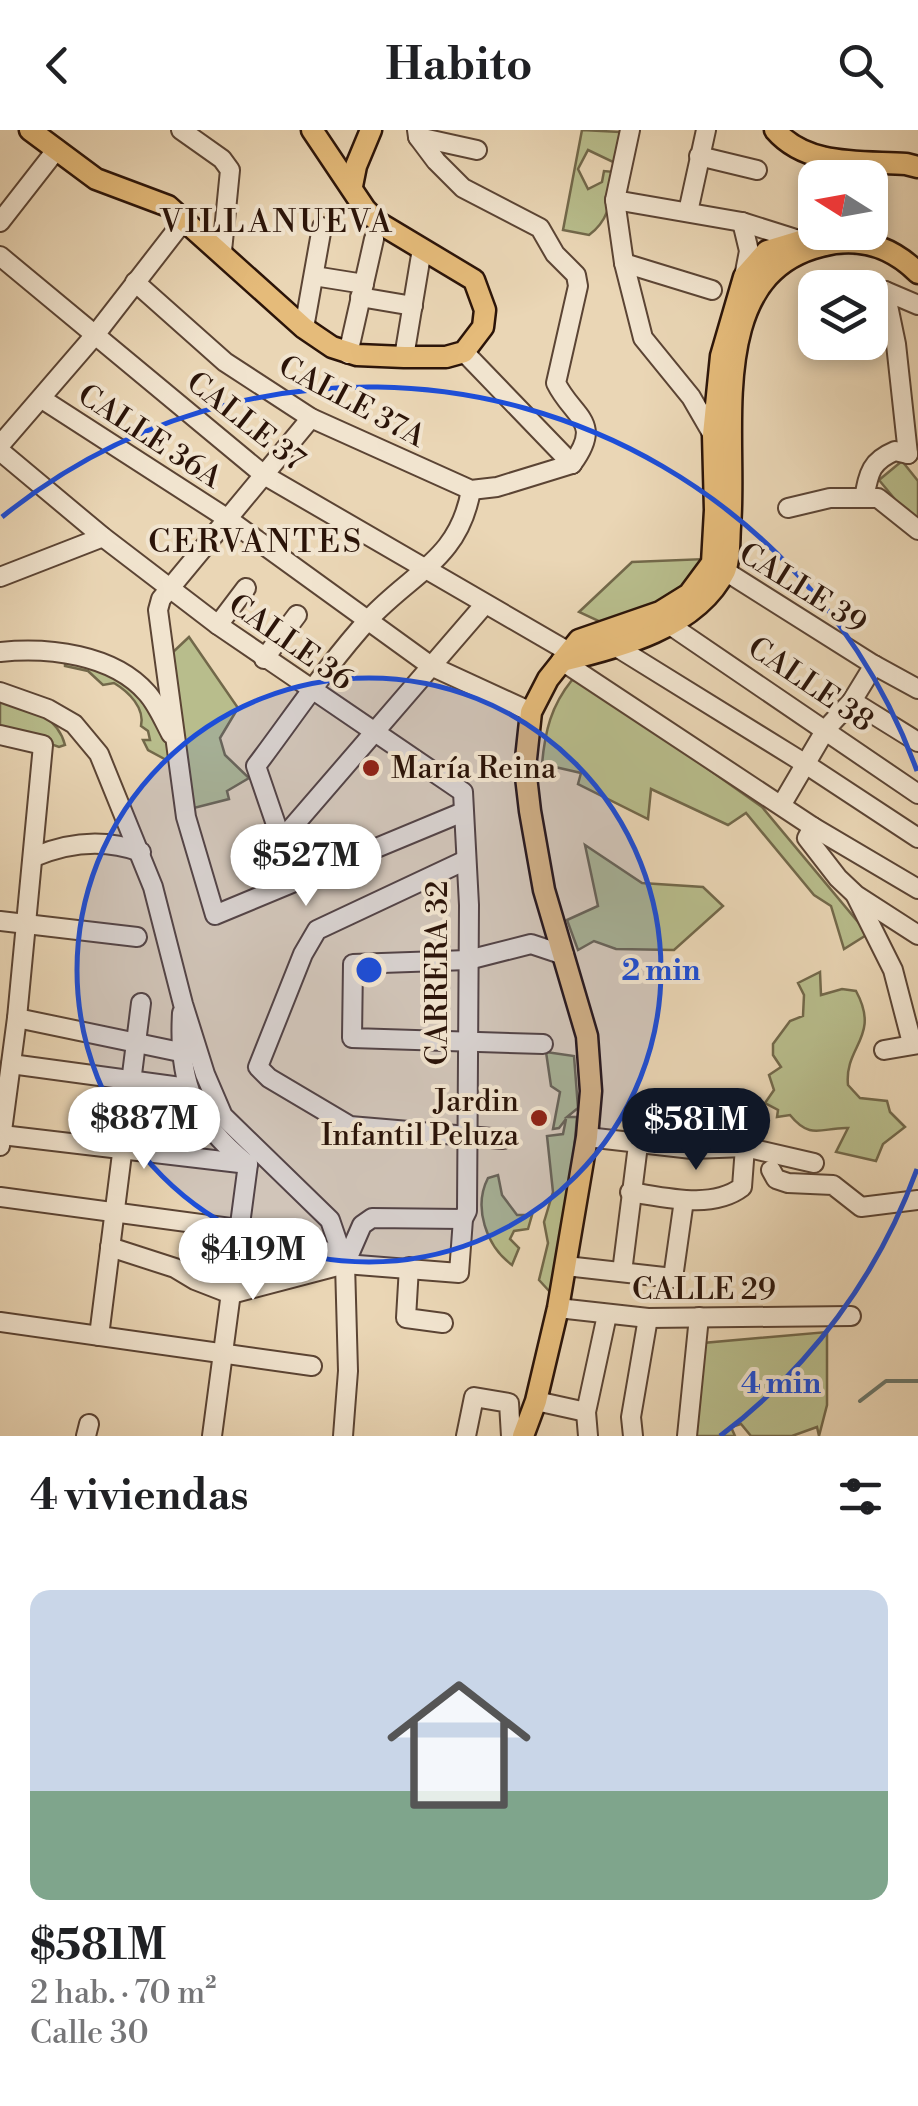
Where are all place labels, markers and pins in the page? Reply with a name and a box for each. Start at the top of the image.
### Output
place label: María Reina [391,750,557,788]
marker: María Reina [360,757,382,779]
pin: $527M [236,824,376,909]
centre of rings [351,952,387,988]
place label: Jardin Infantil Peluza [321,1083,520,1155]
pin: $887M [74,1087,214,1172]
pin: $581M [626,1088,766,1173]
marker: Jardin Infantil Peluza [528,1107,550,1129]
pin: $419M [183,1218,323,1303]

